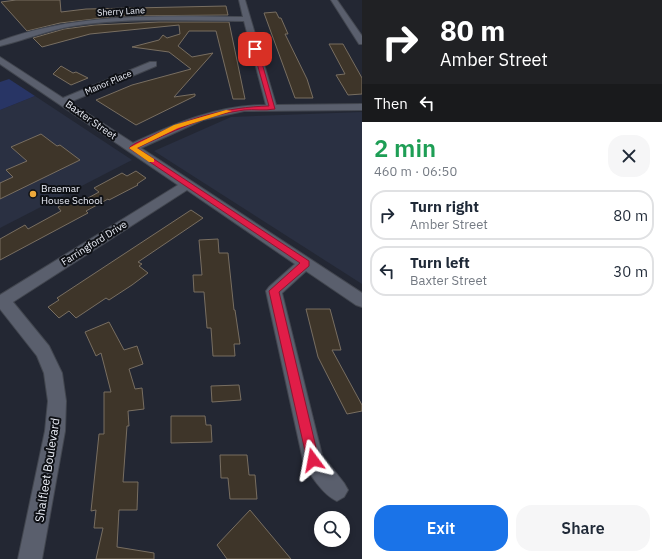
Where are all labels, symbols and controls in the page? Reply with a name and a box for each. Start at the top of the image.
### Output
street label: Sherry Lane [97,4,145,18]
text: 80 m [440,12,505,49]
icon: right [374,16,426,68]
pin [238,32,272,66]
icon: arrive [244,38,266,60]
text: Amber Street [440,48,548,71]
street label: Manor Place [83,67,133,97]
icon: left [416,92,438,114]
text: Then [374,94,408,113]
street label: Baxter Street [63,98,119,143]
text: 2 min [374,132,436,164]
button: close [608,135,650,177]
text: 460 m · 06:50 [374,163,457,180]
place label: Braemar House School [41,182,103,207]
marker: Braemar House School [28,189,38,199]
text: Turn right [410,197,479,216]
icon: right [376,204,398,226]
text: 80 m [613,206,648,225]
text: Amber Street [410,216,488,233]
street label: Farringford Drive [59,217,130,268]
text: Turn left [410,253,470,272]
icon: left [376,260,398,282]
text: 30 m [613,262,648,281]
text: Baxter Street [410,272,487,289]
street label: Shalfleet Boulevard [31,417,63,523]
position arrow [292,439,334,481]
button: Exit [374,505,508,551]
button: Share [516,505,650,551]
map controls [314,511,350,547]
button: search [314,511,350,547]

